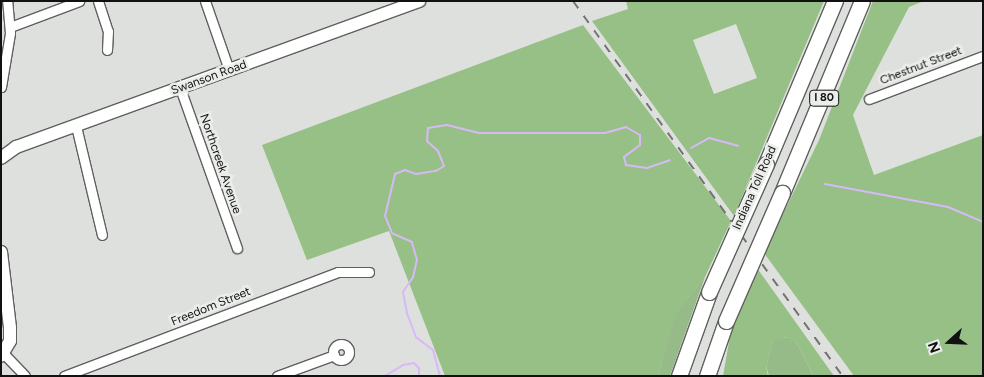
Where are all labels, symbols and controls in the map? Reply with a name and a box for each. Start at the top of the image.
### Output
street label: Chestnut Street [878,44,964,88]
street label: Swanson Road [169,58,249,98]
road number: I 80 [809,90,839,106]
street label: Northcreek Avenue [196,112,244,216]
street label: Indiana Toll Road [730,144,780,232]
street label: Freedom Street [169,285,253,329]
north arrow [924,317,974,367]
text: N [925,339,944,355]

